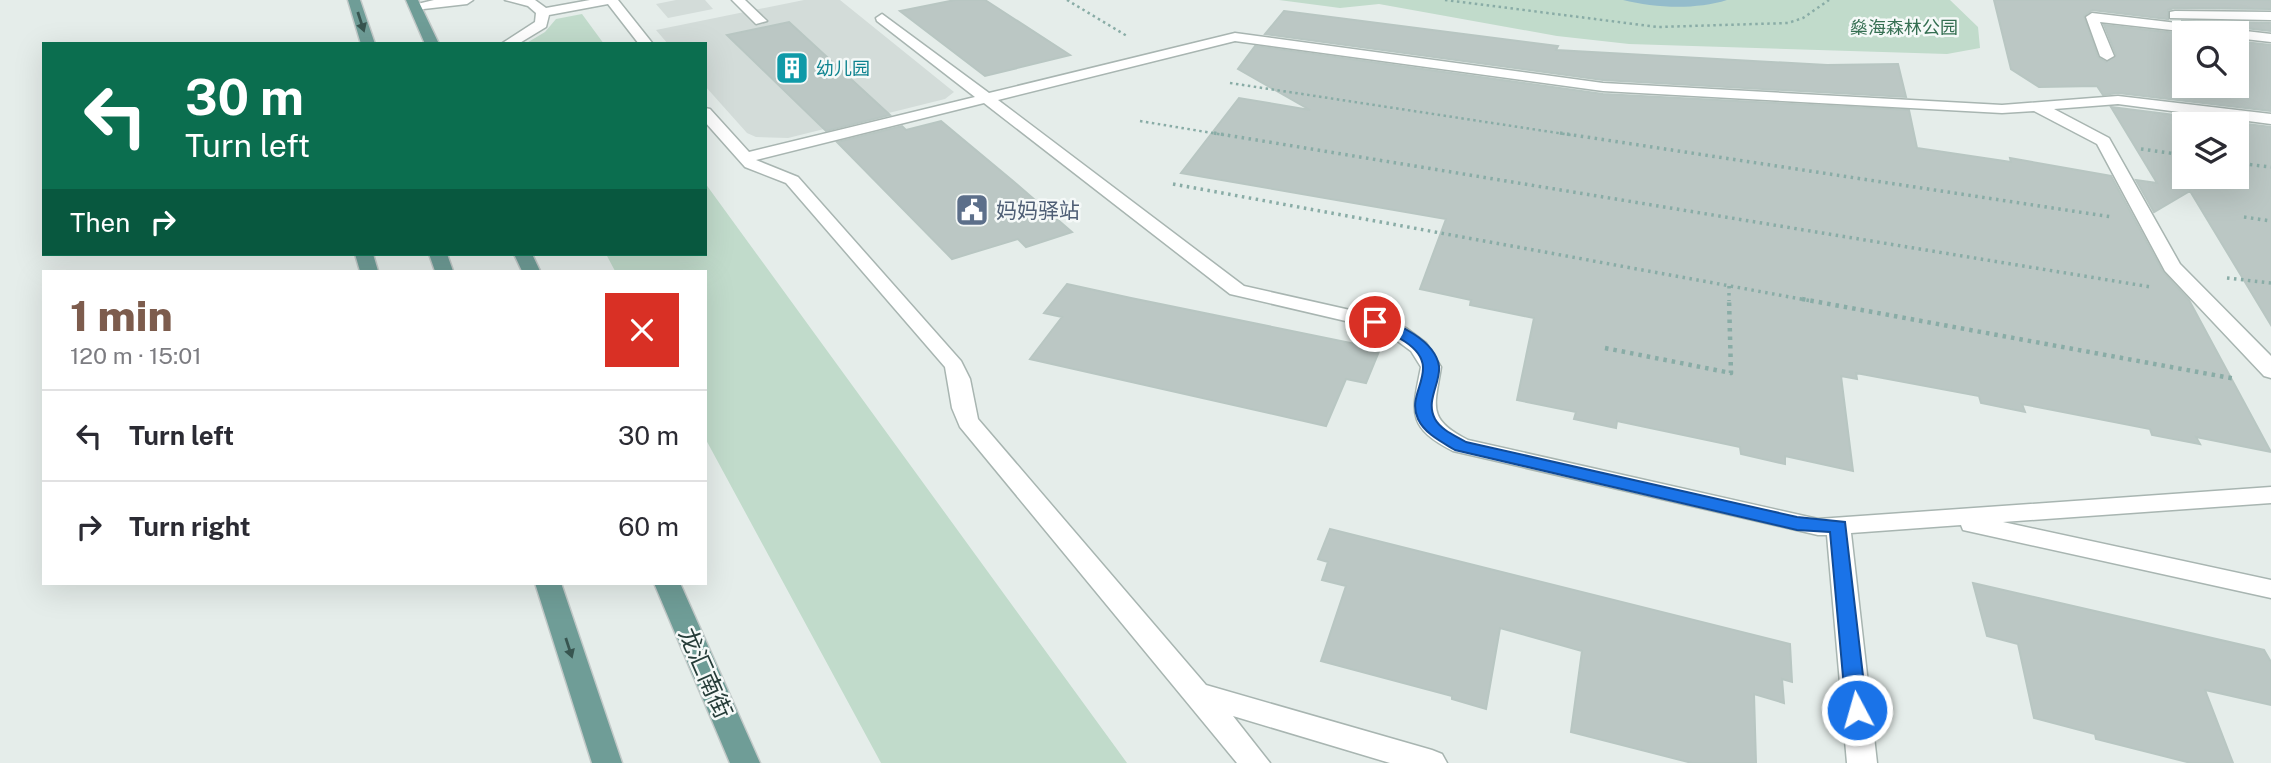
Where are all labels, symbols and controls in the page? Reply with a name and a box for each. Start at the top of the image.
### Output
one-way arrow [356,11,367,32]
park label: 燊海森林公园 [1850,17,1958,38]
map controls [2172,21,2249,189]
button: search [2172,21,2249,98]
building icon: 幼儿园 [773,49,811,87]
place label: 幼儿园 [816,58,870,79]
text: 30 m [185,68,304,126]
icon: left [70,70,161,161]
button: layers [2172,112,2249,189]
text: Turn left [185,127,310,164]
public building icon: 妈妈驿站 [953,191,991,229]
place label: 妈妈驿站 [996,198,1080,223]
icon: right [144,203,182,241]
text: Then [70,207,130,238]
text: 1 min [70,291,173,340]
pin [1345,292,1405,352]
button: close [605,293,679,367]
icon: arrive [1356,303,1394,341]
text: 120 m · 15:01 [70,342,202,369]
icon: left [70,417,108,455]
text: Turn left [129,420,234,451]
text: 30 m [618,420,679,451]
icon: right [70,508,108,546]
text: Turn right [129,511,251,542]
text: 60 m [618,511,679,542]
street label: 龙汇南街 [674,623,738,723]
one-way arrow [564,637,575,658]
position arrow [1820,673,1894,747]

